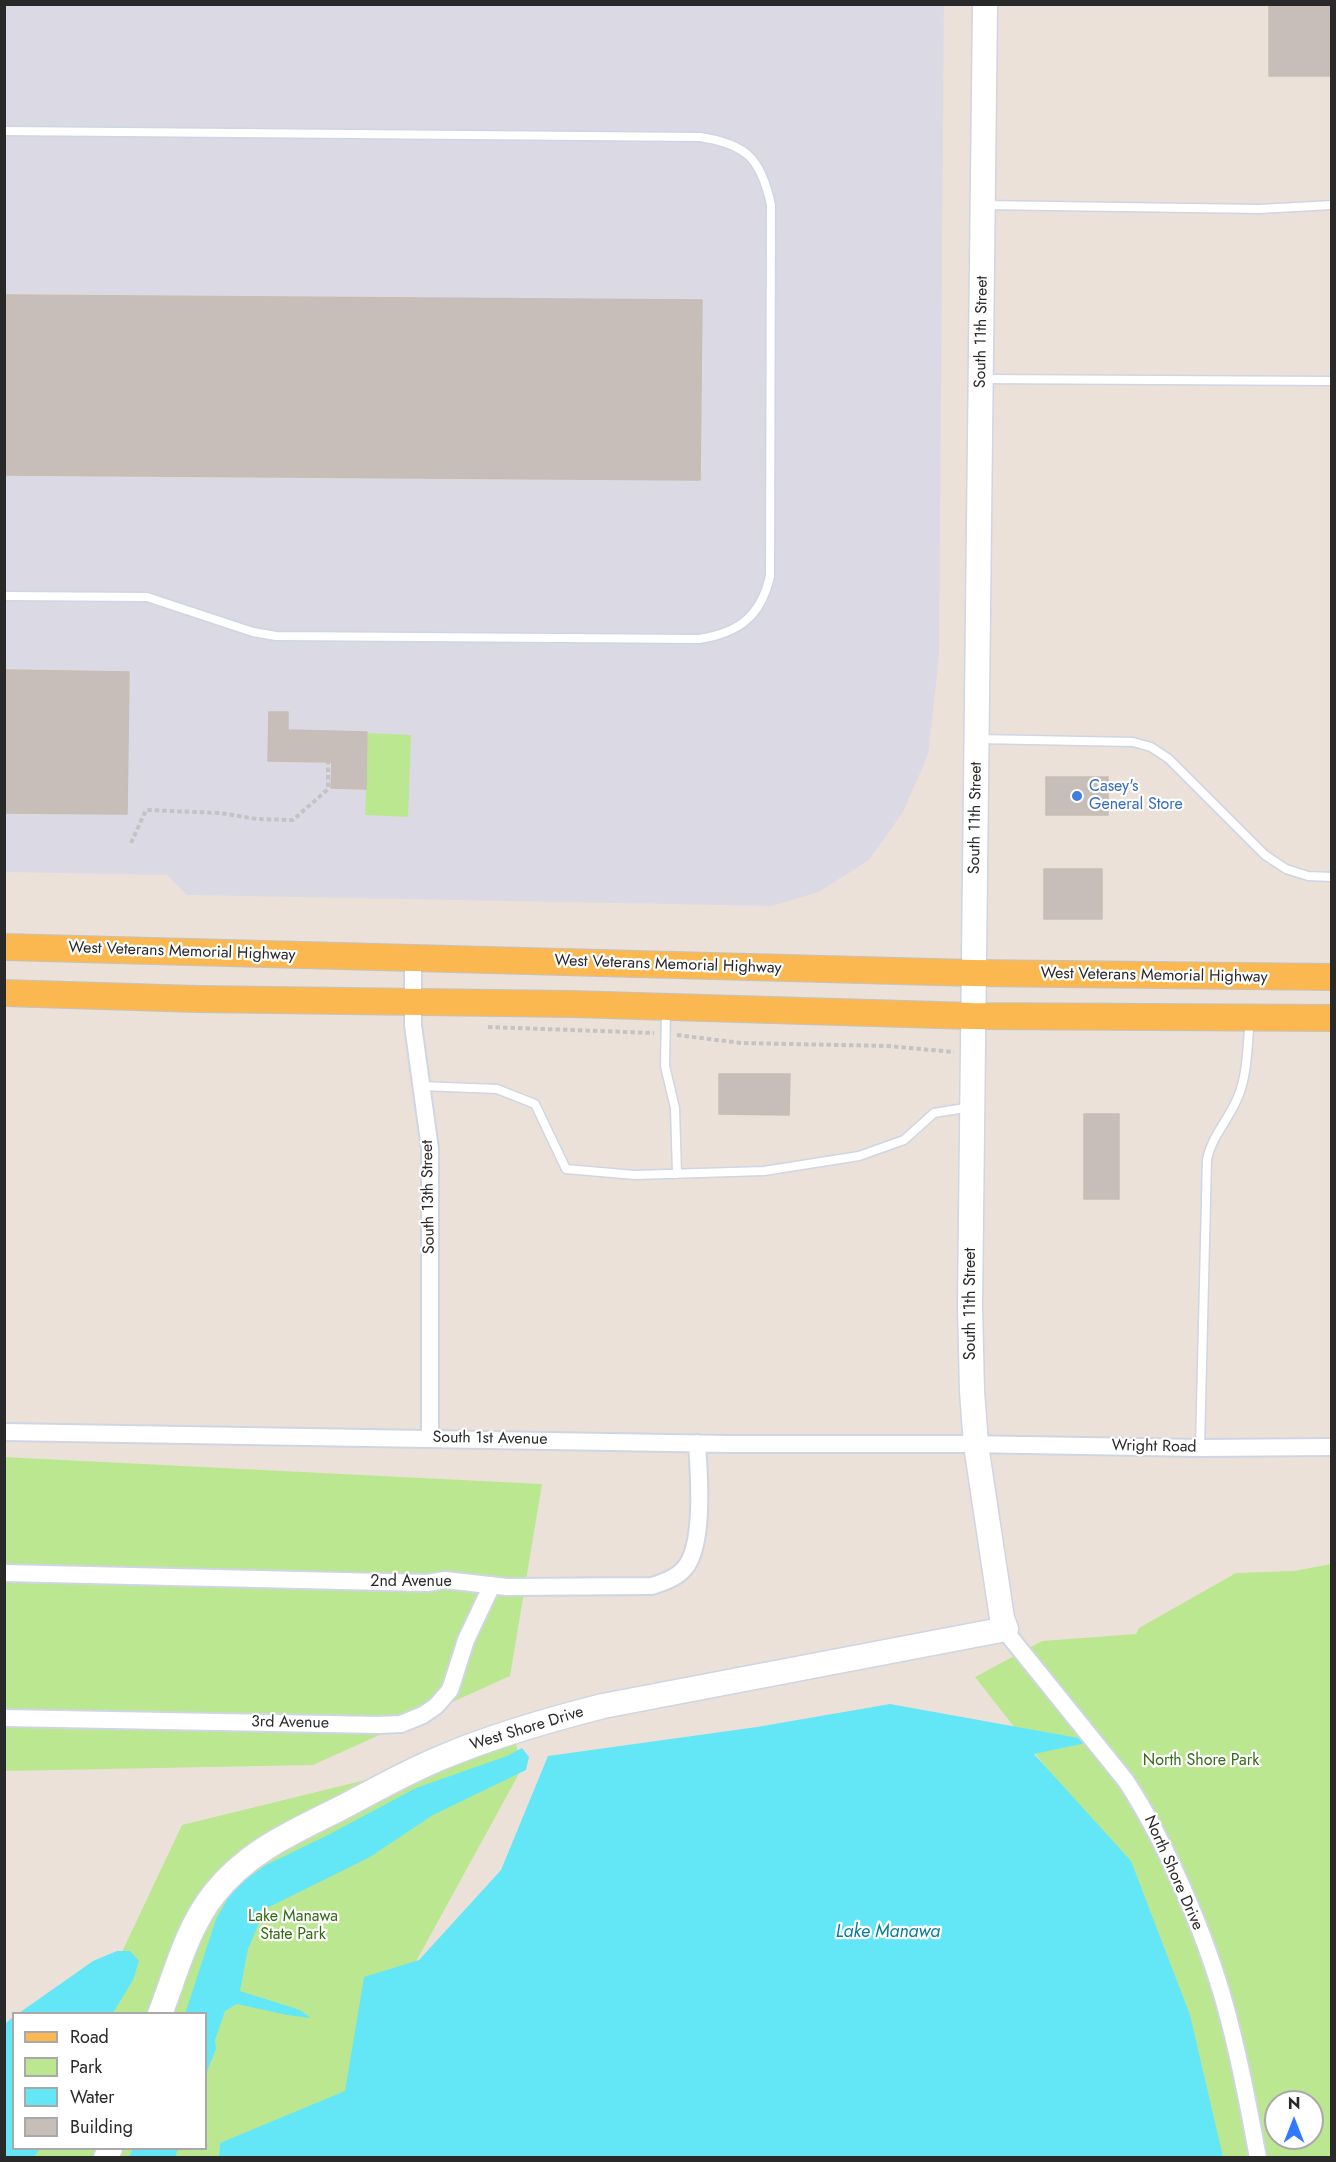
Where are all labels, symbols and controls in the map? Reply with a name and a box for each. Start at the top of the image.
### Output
street label: South 11th Street [971,276,993,388]
street label: South 11th Street [965,762,987,874]
place label: Casey's General Store [1089,777,1183,815]
marker: Casey's General Store [1070,789,1084,803]
street label: West Veterans Memorial Highway [68,938,296,966]
street label: West Veterans Memorial Highway [554,951,782,979]
street label: West Veterans Memorial Highway [1040,964,1268,988]
street label: South 13th Street [418,1140,440,1254]
street label: South 11th Street [961,1248,981,1360]
street label: South 1st Avenue [432,1428,548,1450]
street label: Wright Road [1111,1437,1197,1457]
street label: 2nd Avenue [370,1572,452,1592]
street label: West Shore Drive [468,1703,586,1755]
street label: 3rd Avenue [251,1713,329,1733]
park label: North Shore Park [1143,1751,1259,1771]
street label: North Shore Drive [1139,1813,1207,1933]
park label: Lake Manawa State Park [248,1907,338,1945]
water label: Lake Manawa [836,1922,940,1944]
legend [12,2012,207,2150]
text: Road [70,2024,109,2050]
text: Park [70,2054,102,2080]
text: Water [70,2084,114,2110]
north arrow [1264,2090,1324,2150]
text: N [1288,2092,1300,2115]
text: Building [70,2114,133,2140]

